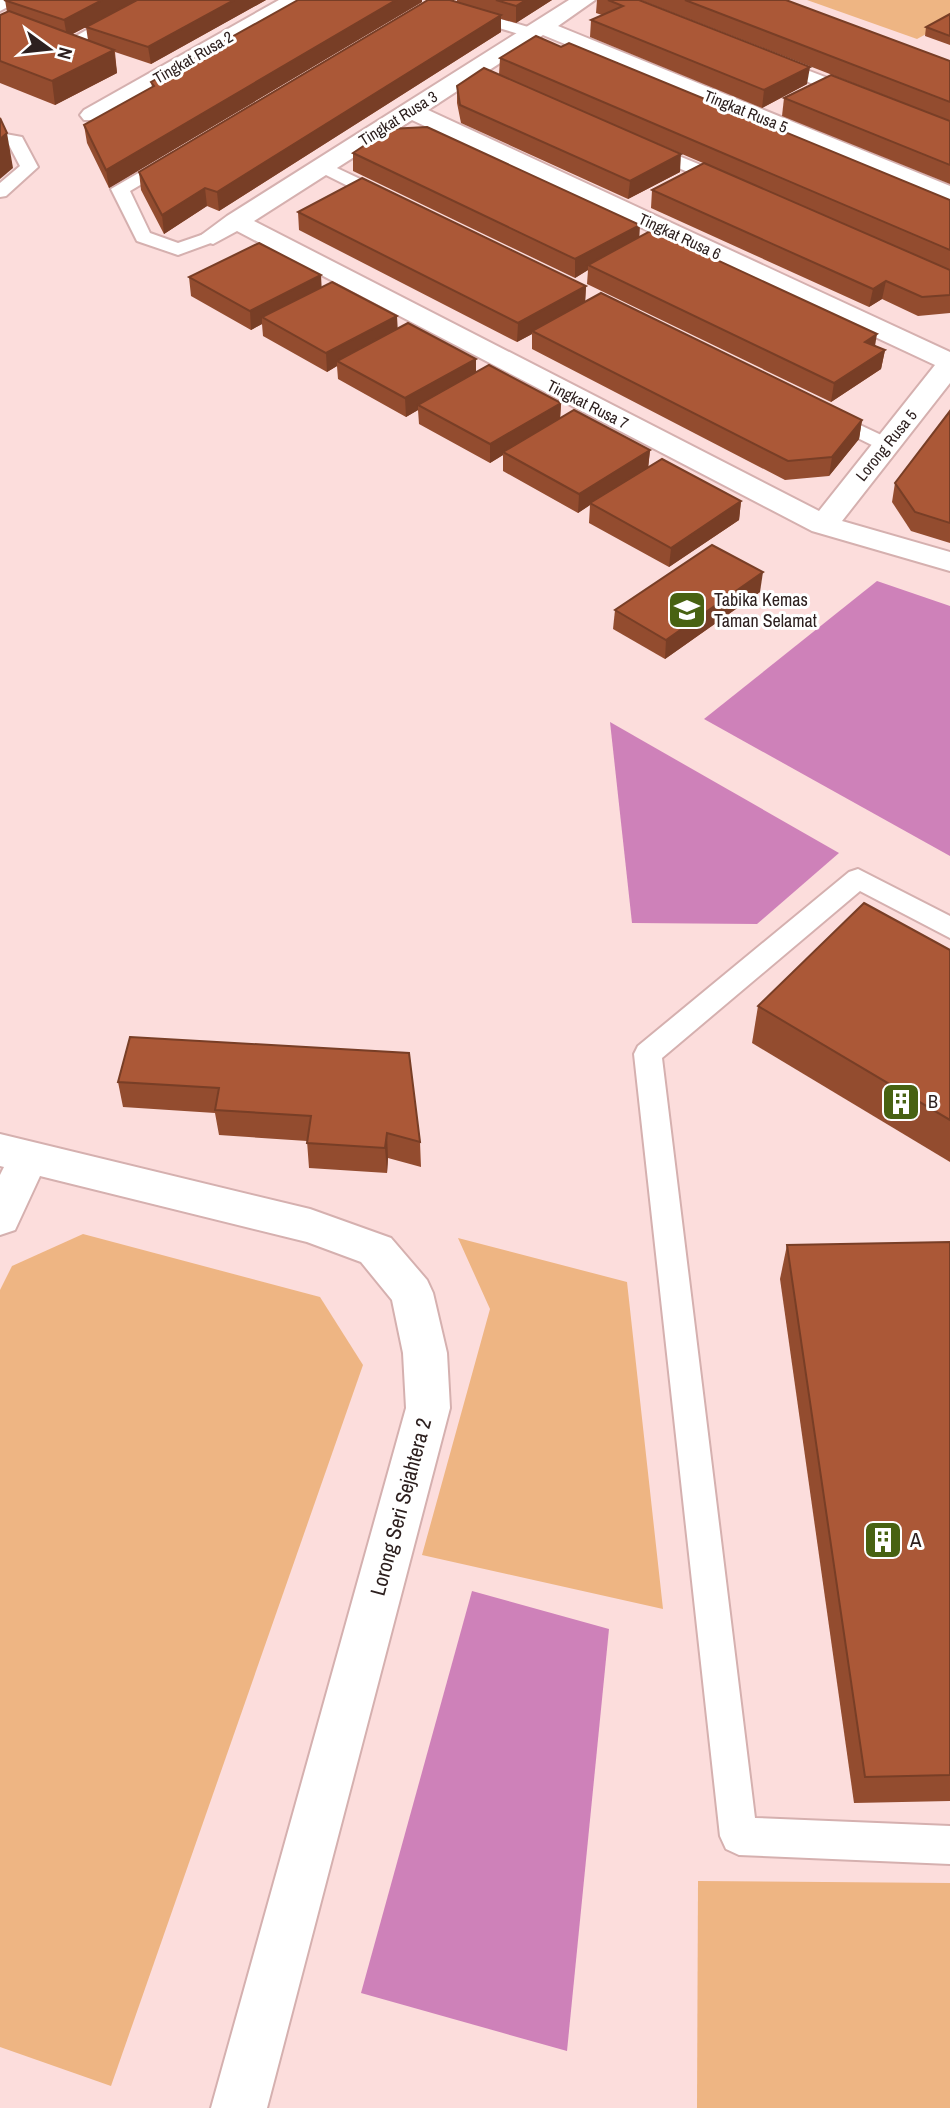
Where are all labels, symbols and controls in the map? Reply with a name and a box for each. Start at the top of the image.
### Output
north arrow [14,14,84,84]
street label: Tingkat Rusa 2 [149,25,237,89]
text: N [51,45,79,62]
street label: Tingkat Rusa 5 [701,84,791,138]
street label: Tingkat Rusa 3 [355,85,441,151]
street label: Tingkat Rusa 6 [635,207,725,265]
street label: Tingkat Rusa 7 [543,374,633,434]
street label: Lorong Rusa 5 [850,405,922,485]
place label: Tabika Kemas Taman Selamat [714,587,817,633]
school or university icon: Tabika Kemas Taman Selamat [666,589,708,631]
building icon: B [880,1081,922,1123]
place label: B [928,1089,938,1114]
street label: Lorong Seri Sejahtera 2 [363,1415,438,1599]
building icon: A [862,1519,904,1561]
place label: A [909,1525,922,1554]

